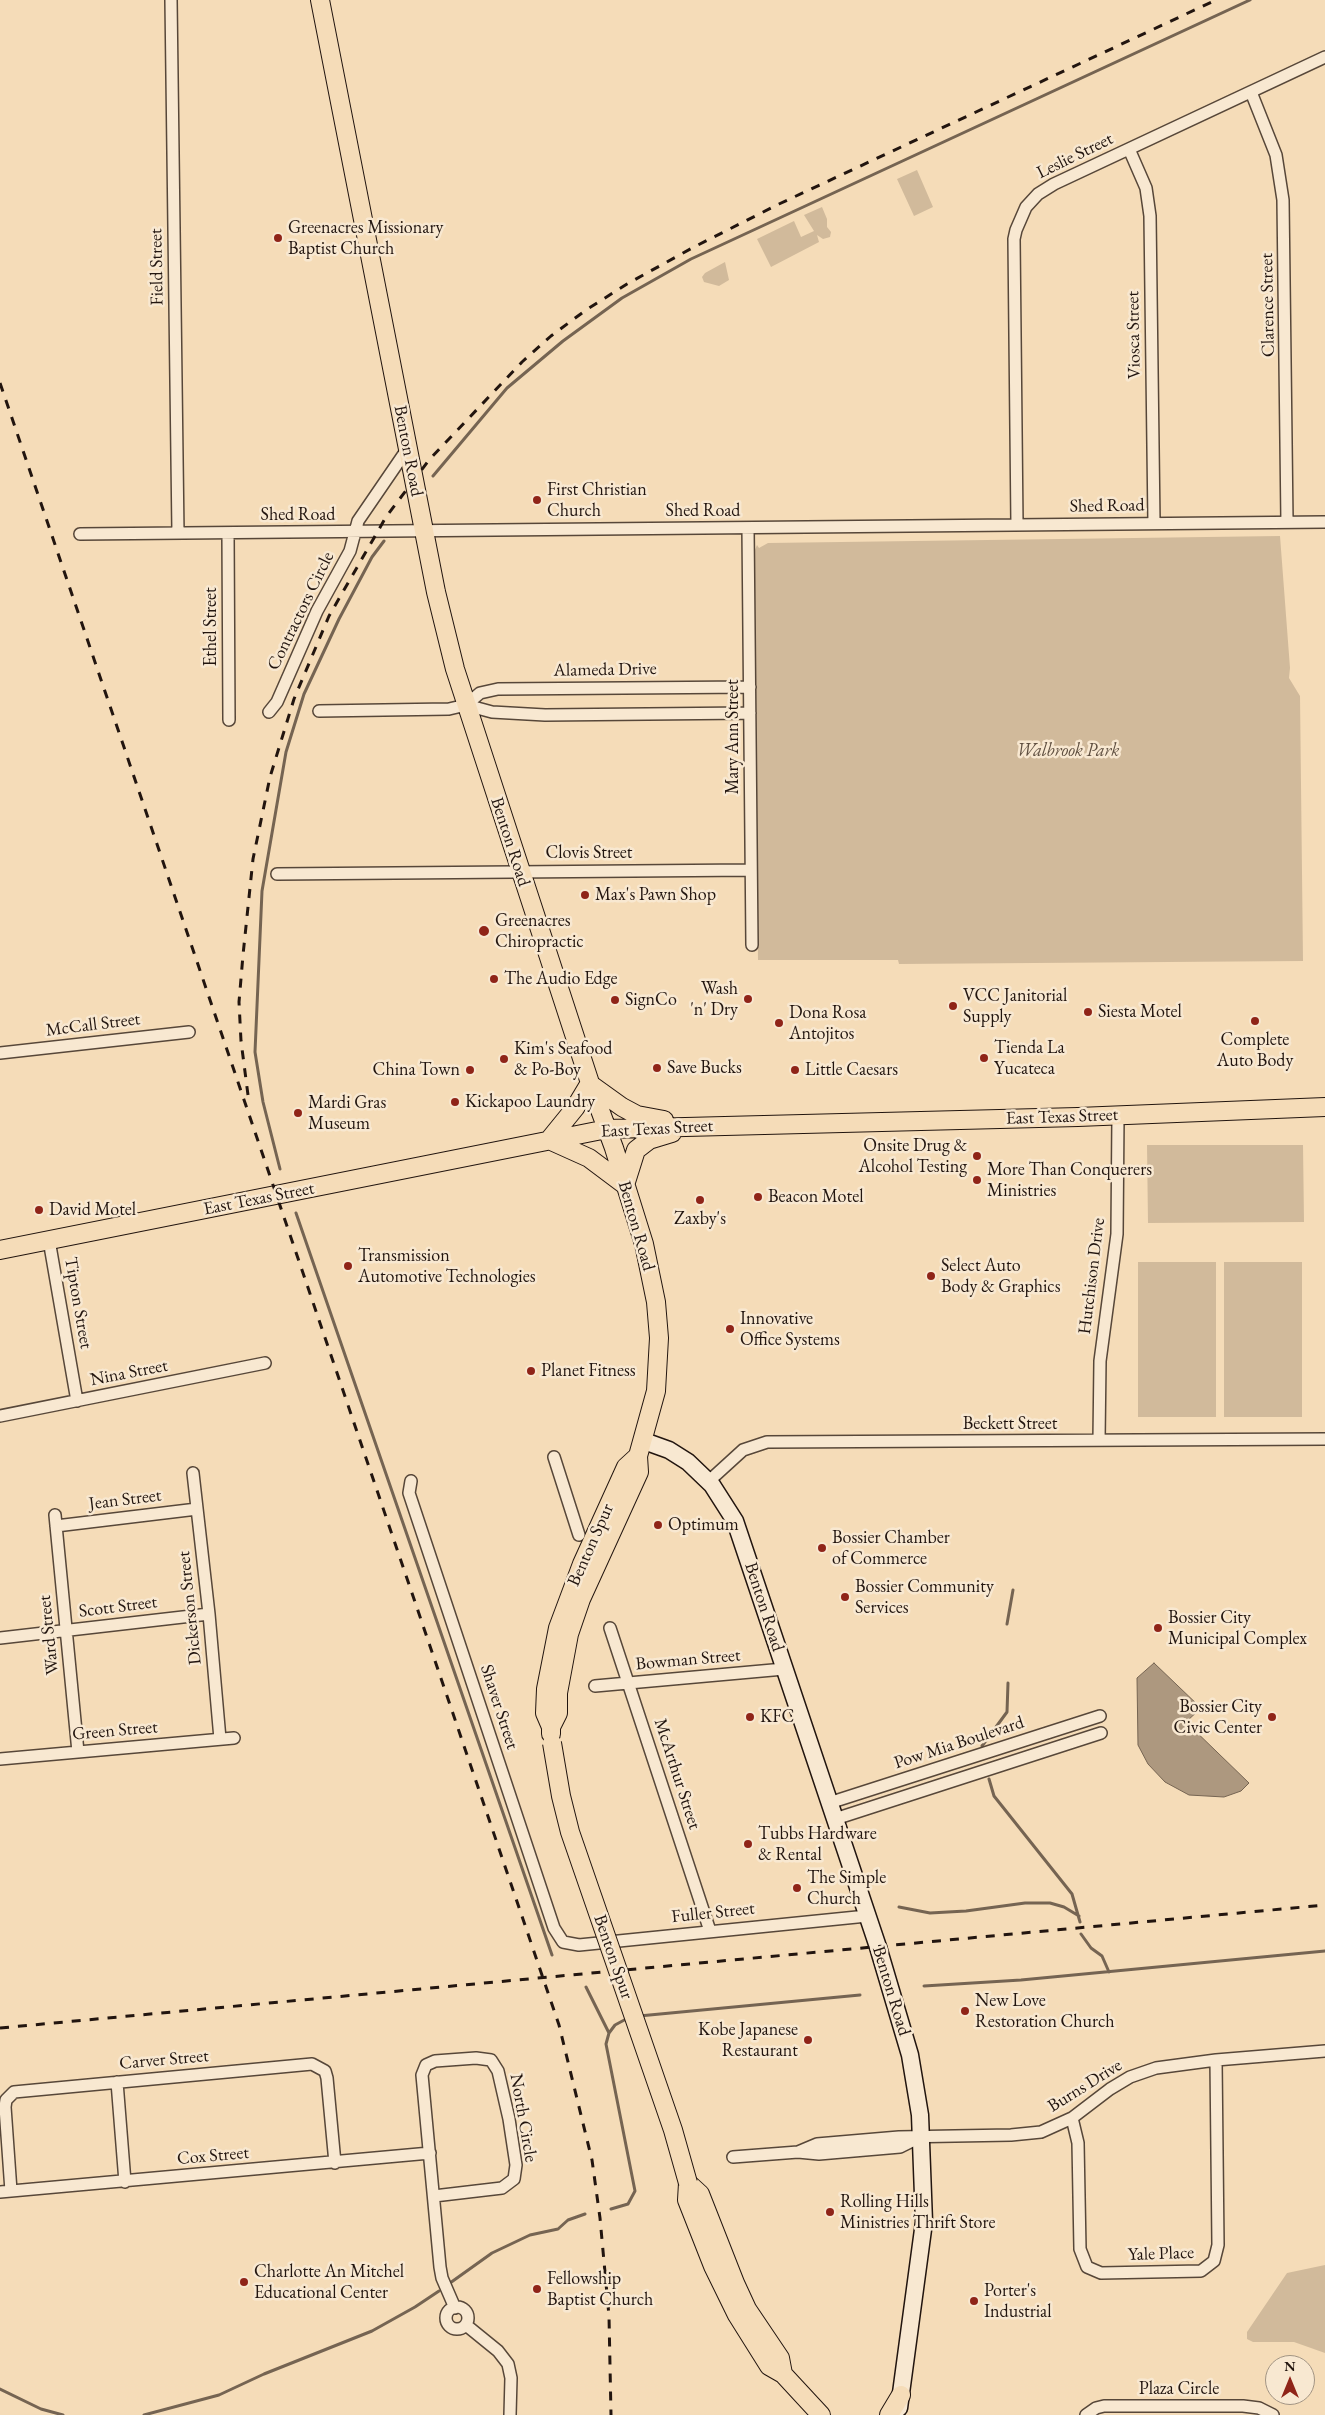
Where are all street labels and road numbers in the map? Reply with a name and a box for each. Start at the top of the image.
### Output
street label: Leslie Street [1033,128,1117,184]
street label: Field Street [146,228,168,306]
street label: Clarence Street [1256,253,1280,357]
street label: Viosca Street [1122,291,1146,379]
street label: Benton Road [389,404,427,498]
street label: Shed Road [1069,495,1145,517]
street label: Shed Road [666,500,740,522]
street label: Shed Road [261,504,335,526]
street label: Contractors Circle [263,548,339,674]
street label: Ethel Street [200,587,222,667]
street label: Alameda Drive [553,658,657,682]
street label: Mary Ann Street [722,679,744,795]
street label: Benton Road [485,795,535,889]
street label: Clovis Street [546,842,632,864]
street label: McCall Street [45,1008,141,1042]
street label: East Texas Street [1005,1104,1119,1130]
street label: East Texas Street [600,1115,714,1143]
street label: East Texas Street [202,1178,316,1220]
street label: Benton Road [613,1179,659,1273]
street label: Hutchison Drive [1074,1217,1110,1335]
street label: Tipton Street [59,1255,97,1351]
street label: Nina Street [88,1355,170,1391]
street label: Beckett Street [963,1413,1057,1435]
street label: Jean Street [87,1485,163,1515]
street label: Benton Spur [563,1500,619,1590]
street label: Dickerson Street [173,1550,207,1666]
street label: Benton Road [739,1560,789,1654]
street label: Scott Street [78,1591,158,1623]
street label: Ward Street [34,1594,64,1676]
street label: Bowman Street [635,1645,741,1675]
street label: Shaver Street [475,1662,523,1752]
street label: Pow Mia Boulevard [891,1712,1027,1774]
street label: McArthur Street [649,1716,705,1832]
street label: Green Street [71,1717,159,1745]
street label: Fuller Street [670,1898,756,1928]
street label: Benton Spur [588,1912,638,2002]
street label: Benton Road [867,1944,915,2038]
street label: Carver Street [118,2045,210,2075]
street label: Burns Drive [1044,2055,1126,2117]
street label: North Circle [505,2072,541,2164]
street label: Cox Street [176,2142,250,2170]
street label: Yale Place [1128,2242,1194,2266]
street label: Plaza Circle [1139,2378,1219,2400]

